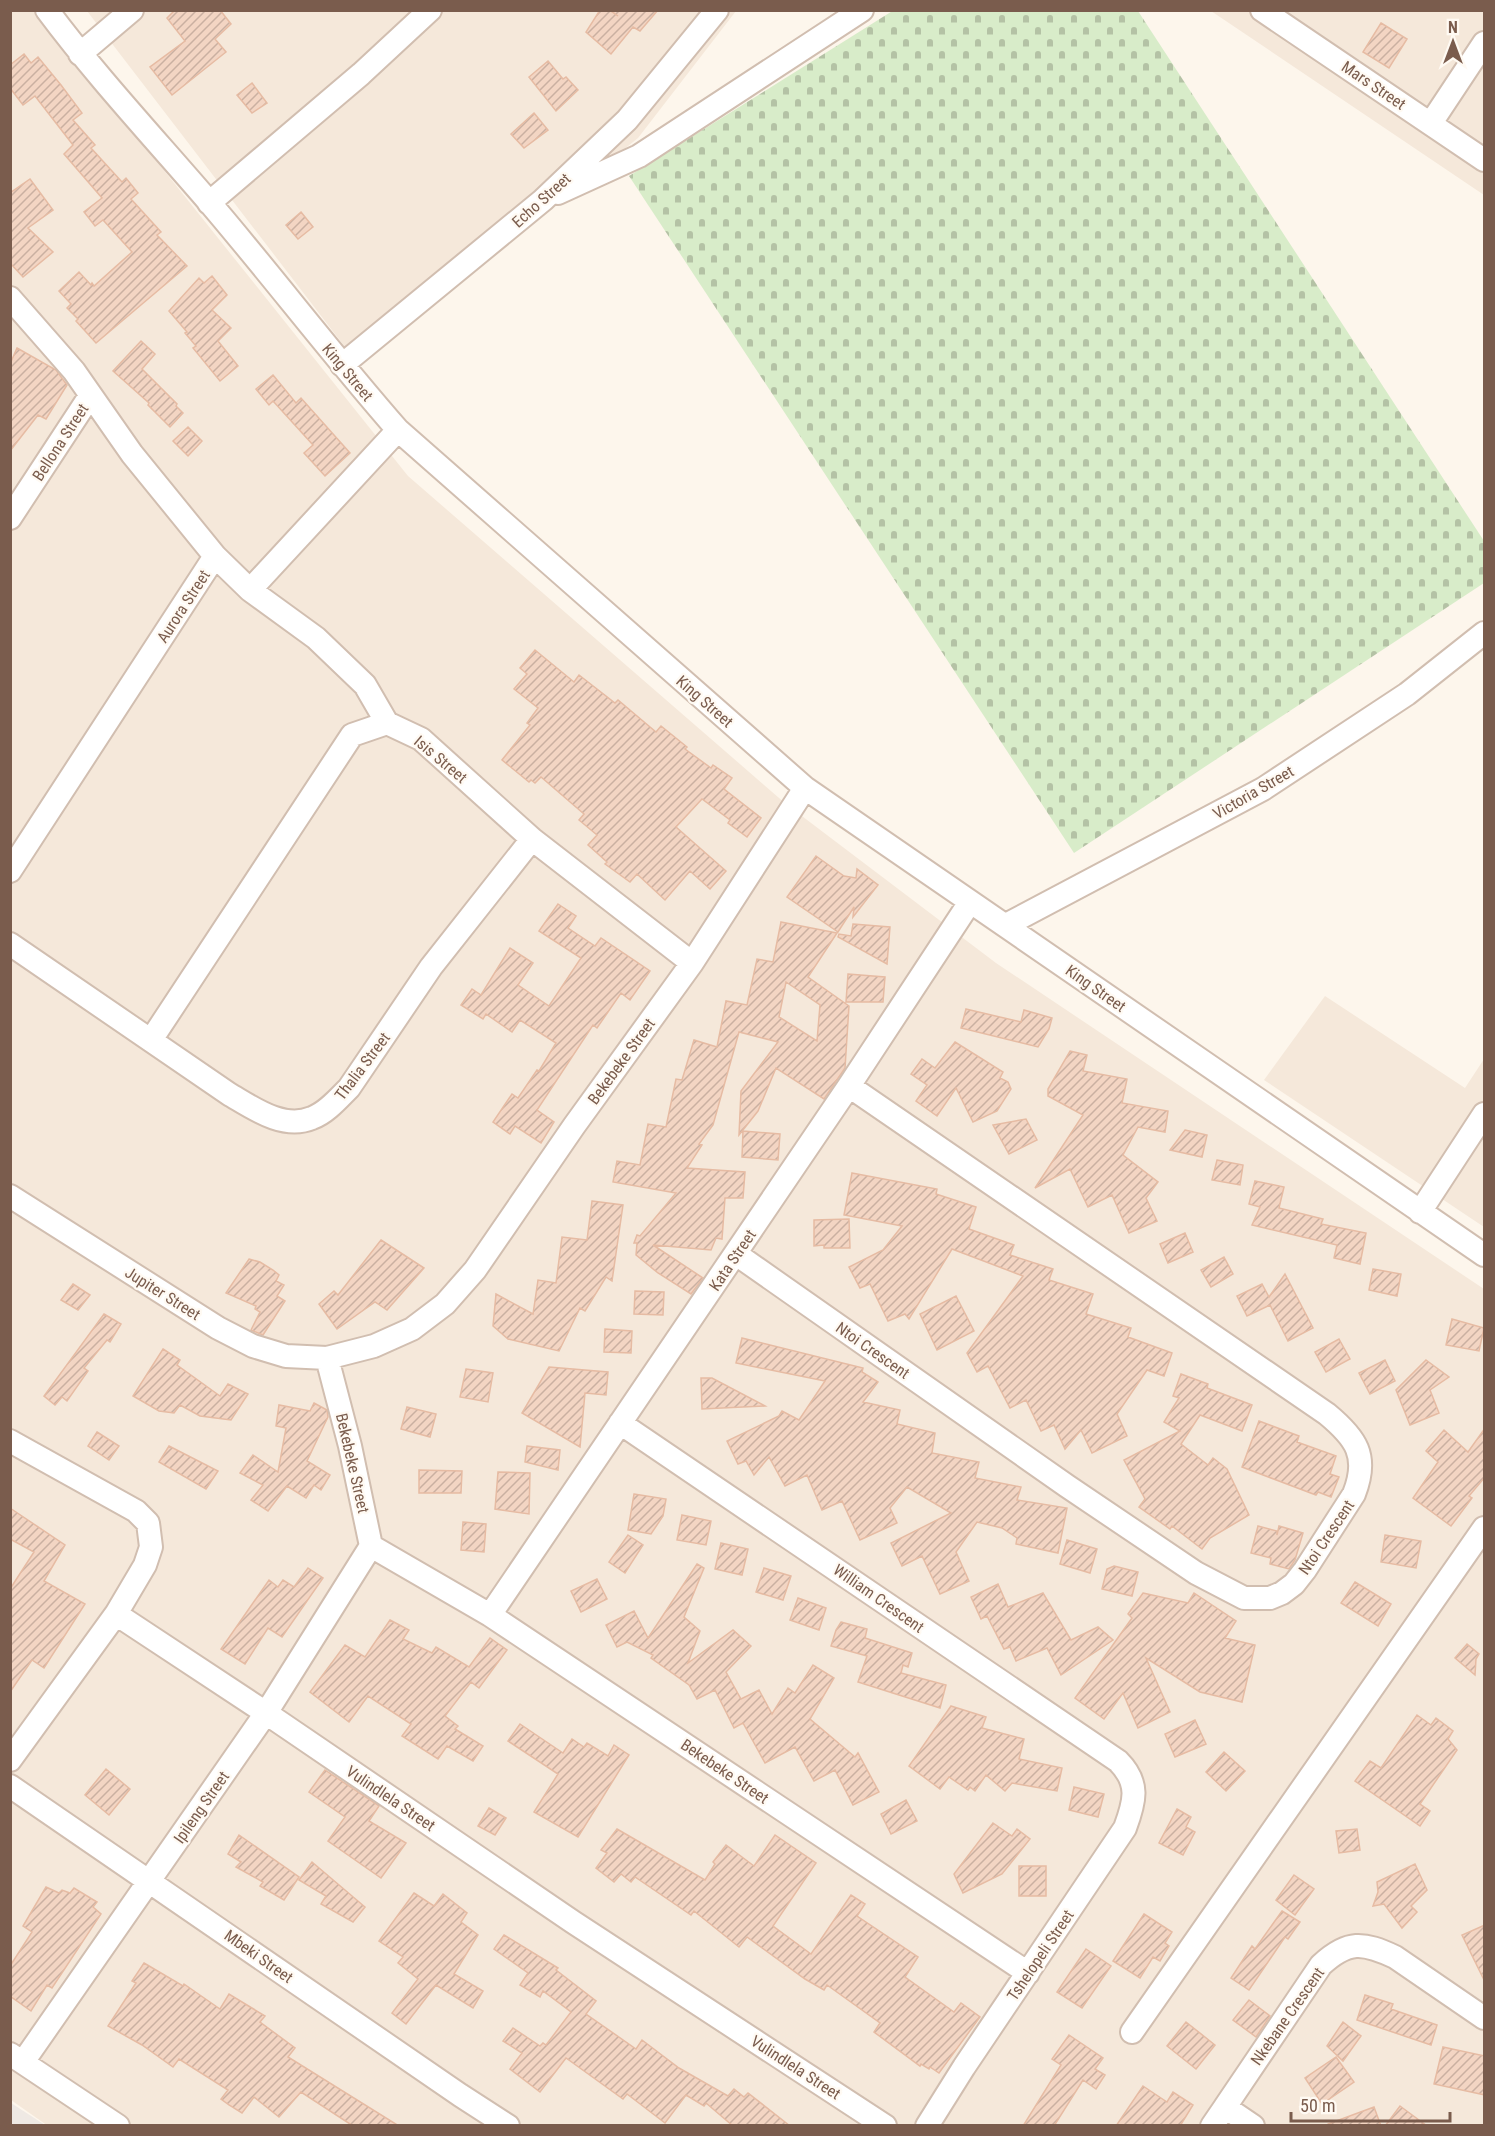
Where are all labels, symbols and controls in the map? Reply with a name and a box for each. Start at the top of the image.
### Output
north arrow [1423,12,1483,72]
text: N [1448,18,1458,37]
street label: Mars Street [1338,57,1410,114]
street label: Echo Street [508,169,575,232]
street label: King Street [318,340,377,405]
street label: Bellona Street [28,400,93,484]
street label: Aurora Street [153,566,214,646]
street label: King Street [672,672,737,731]
street label: Isis Street [410,732,471,787]
street label: Victoria Street [1210,762,1297,823]
street label: King Street [1062,961,1130,1016]
street label: Bekebeke Street [584,1014,659,1108]
street label: Thalia Street [331,1028,394,1104]
street label: Kata Street [705,1226,760,1295]
street label: Jupiter Street [122,1263,204,1324]
street label: Ntoi Crescent [832,1318,914,1383]
street label: Bekebeke Street [332,1411,373,1515]
street label: Ntoi Crescent [1295,1496,1358,1578]
street label: William Crescent [830,1560,928,1637]
street label: Bekebeke Street [677,1735,772,1808]
street label: Vulindlela Street [343,1762,439,1835]
street label: Ipileng Street [170,1767,233,1847]
street label: Tshelopeli Street [1003,1906,1078,2004]
street label: Mbeki Street [221,1926,297,1987]
street label: Nkebane Crescent [1247,1964,1328,2069]
street label: Vulindlela Street [747,2031,844,2104]
scale bar [1291,2085,1450,2123]
text: 50 m [1300,2095,1335,2116]

